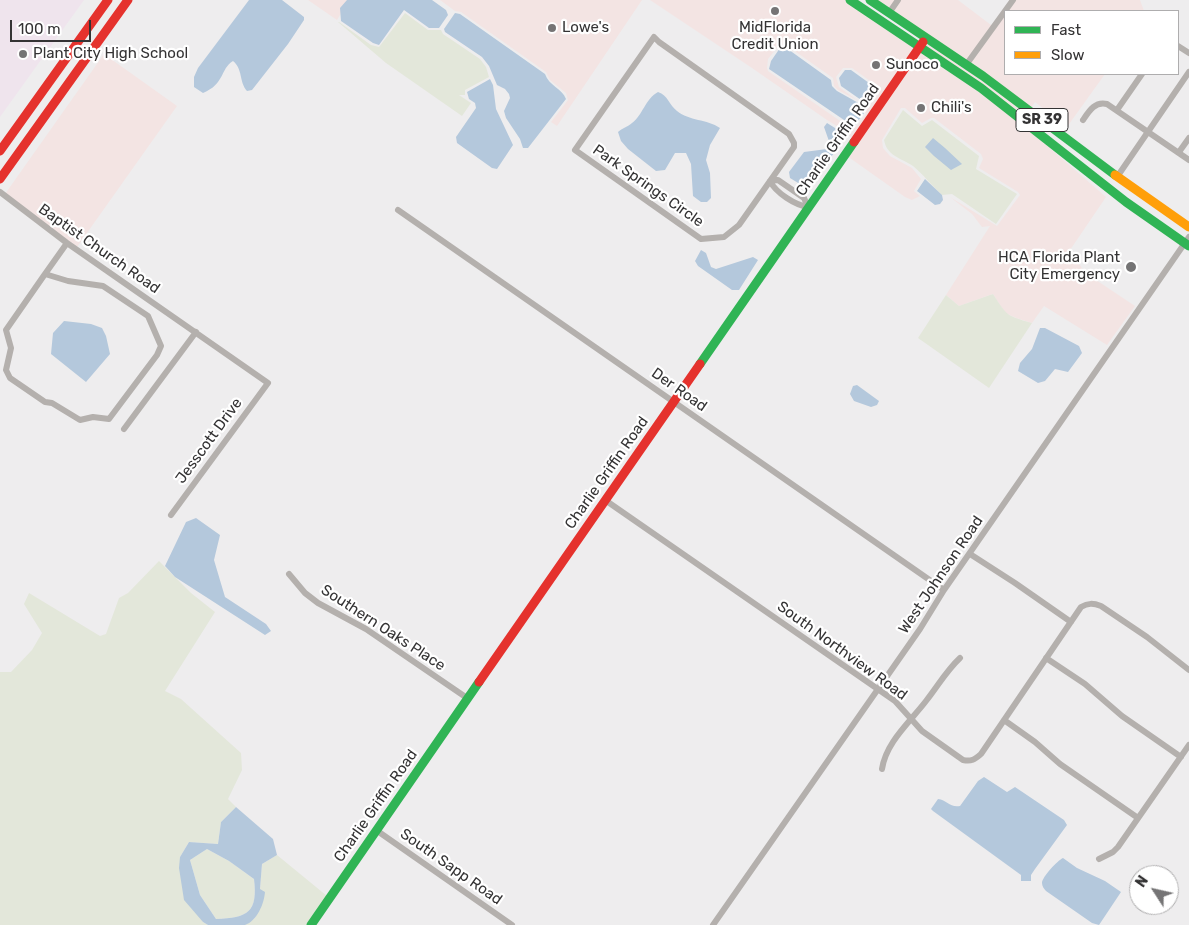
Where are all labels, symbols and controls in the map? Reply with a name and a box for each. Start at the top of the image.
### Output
marker: MidFlorida Credit Union [769,5,781,17]
scale bar [12,10,94,42]
legend [1004,10,1179,75]
place label: Lowe's [562,19,609,37]
place label: MidFlorida Credit Union [732,19,818,54]
text: 100 m [18,20,60,38]
text: Fast [1051,21,1081,39]
marker: Lowe's [546,22,558,34]
place label: Plant City High School [33,45,188,63]
text: Slow [1051,46,1084,64]
marker: Plant City High School [17,48,29,60]
place label: Sunoco [886,56,939,74]
marker: Sunoco [870,59,882,71]
street label: Charlie Griffin Road [792,80,884,200]
place label: Chili's [931,99,972,117]
marker: Chili's [915,102,927,114]
road number: SR 39 [1016,108,1068,132]
street label: Park Springs Circle [589,141,707,231]
street label: Baptist Church Road [35,200,163,298]
place label: HCA Florida Plant City Emergency [998,249,1120,284]
marker: HCA Florida Plant City Emergency [1124,260,1138,274]
street label: Der Road [648,364,710,416]
street label: Jesscott Drive [172,395,246,487]
street label: Charlie Griffin Road [561,413,653,533]
street label: West Johnson Road [895,513,987,637]
street label: Southern Oaks Place [318,581,448,675]
street label: South Northview Road [773,598,911,704]
street label: Charlie Griffin Road [330,746,422,866]
street label: South Sapp Road [397,825,505,909]
north arrow [1129,865,1179,915]
text: N [1132,873,1152,891]

